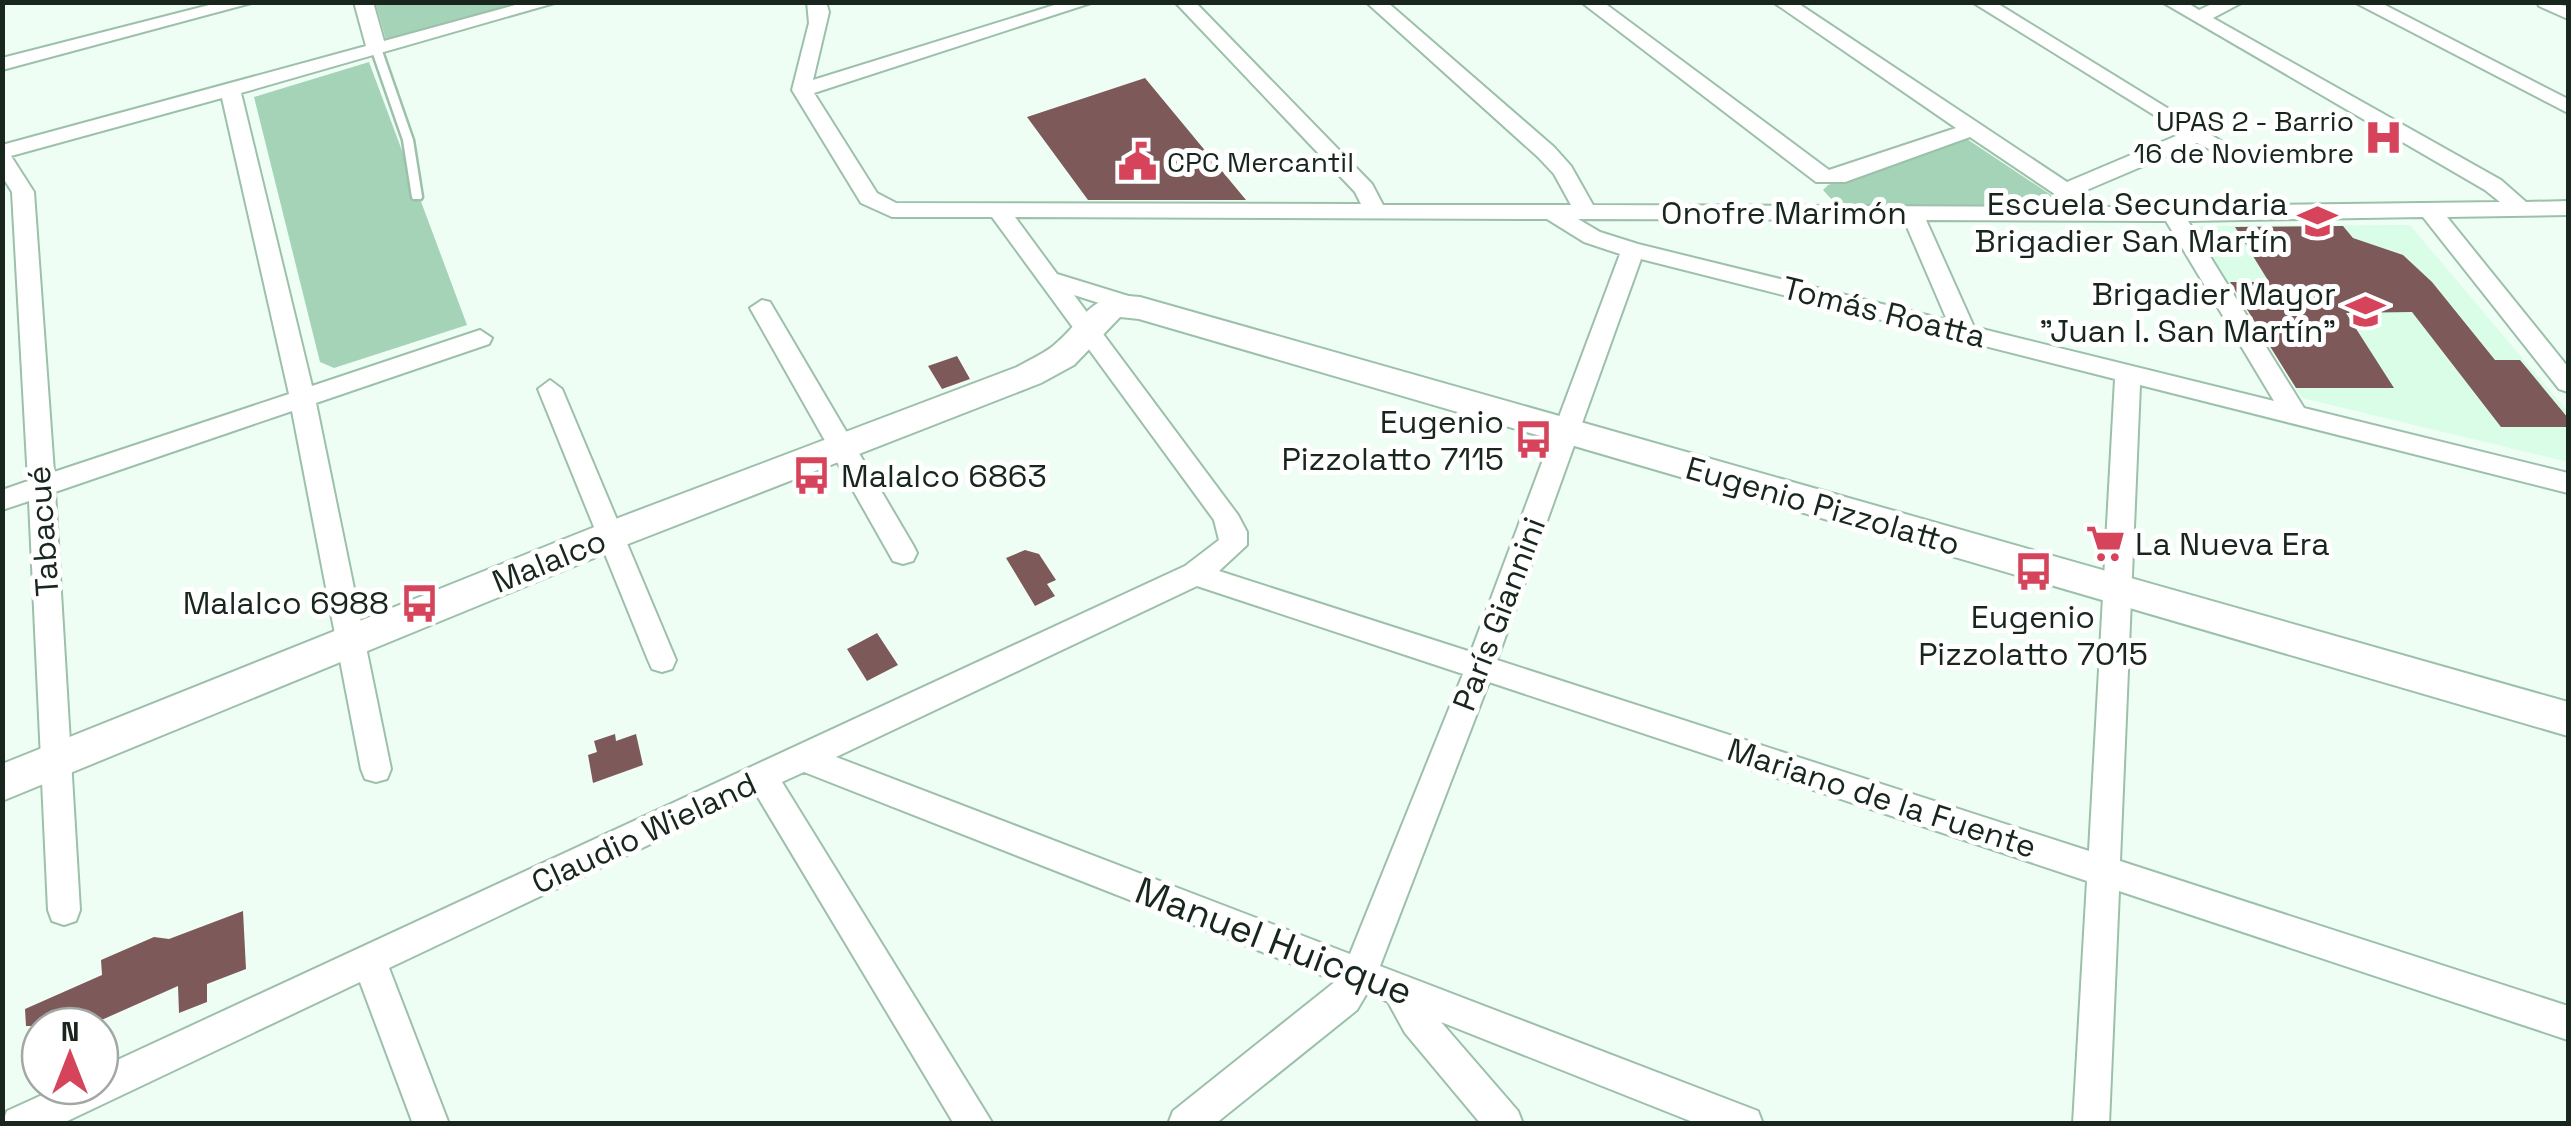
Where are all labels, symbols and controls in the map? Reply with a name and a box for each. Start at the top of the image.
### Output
place label: UPAS 2 - Barrio 16 de Noviembre [2134,103,2354,171]
hospital icon: UPAS 2 - Barrio 16 de Noviembre [2363,116,2405,158]
public building icon: CPC Mercantil [1116,141,1158,183]
place label: CPC Mercantil [1167,144,1354,180]
place label: Escuela Secundaria Brigadier San Martín [1975,184,2288,261]
street label: Onofre Marimón [1661,193,1907,233]
school or university icon: Escuela Secundaria Brigadier San Martín [2297,201,2339,243]
street label: Tomás Roatta [1778,267,1990,357]
place label: Brigadier Mayor "Juan I. San Martín" [2039,274,2336,351]
school or university icon: Brigadier Mayor "Juan I. San Martín" [2345,291,2387,333]
place label: Eugenio Pizzolatto 7115 [1282,402,1504,479]
bus stop icon: Eugenio Pizzolatto 7115 [1513,419,1555,461]
street label: Eugenio Pizzolatto [1681,448,1965,564]
bus stop icon: Malalco 6863 [790,455,832,497]
place label: Malalco 6863 [841,456,1047,496]
street label: Tabacué [18,464,68,598]
street label: París Giannini [1444,512,1554,716]
street label: Malalco [486,520,612,602]
supermarket icon: La Nueva Era [2084,523,2126,565]
place label: La Nueva Era [2135,524,2330,564]
bus stop icon: Eugenio Pizzolatto 7015 [2012,551,2054,593]
bus stop icon: Malalco 6988 [398,582,440,624]
place label: Malalco 6988 [183,583,389,623]
place label: Eugenio Pizzolatto 7015 [1918,597,2148,674]
street label: Mariano de la Fuente [1723,729,2041,867]
street label: Claudio Wieland [525,763,763,903]
street label: Manuel Huicque [1129,866,1419,1016]
north arrow [20,1006,120,1106]
text: N [61,1013,79,1049]

